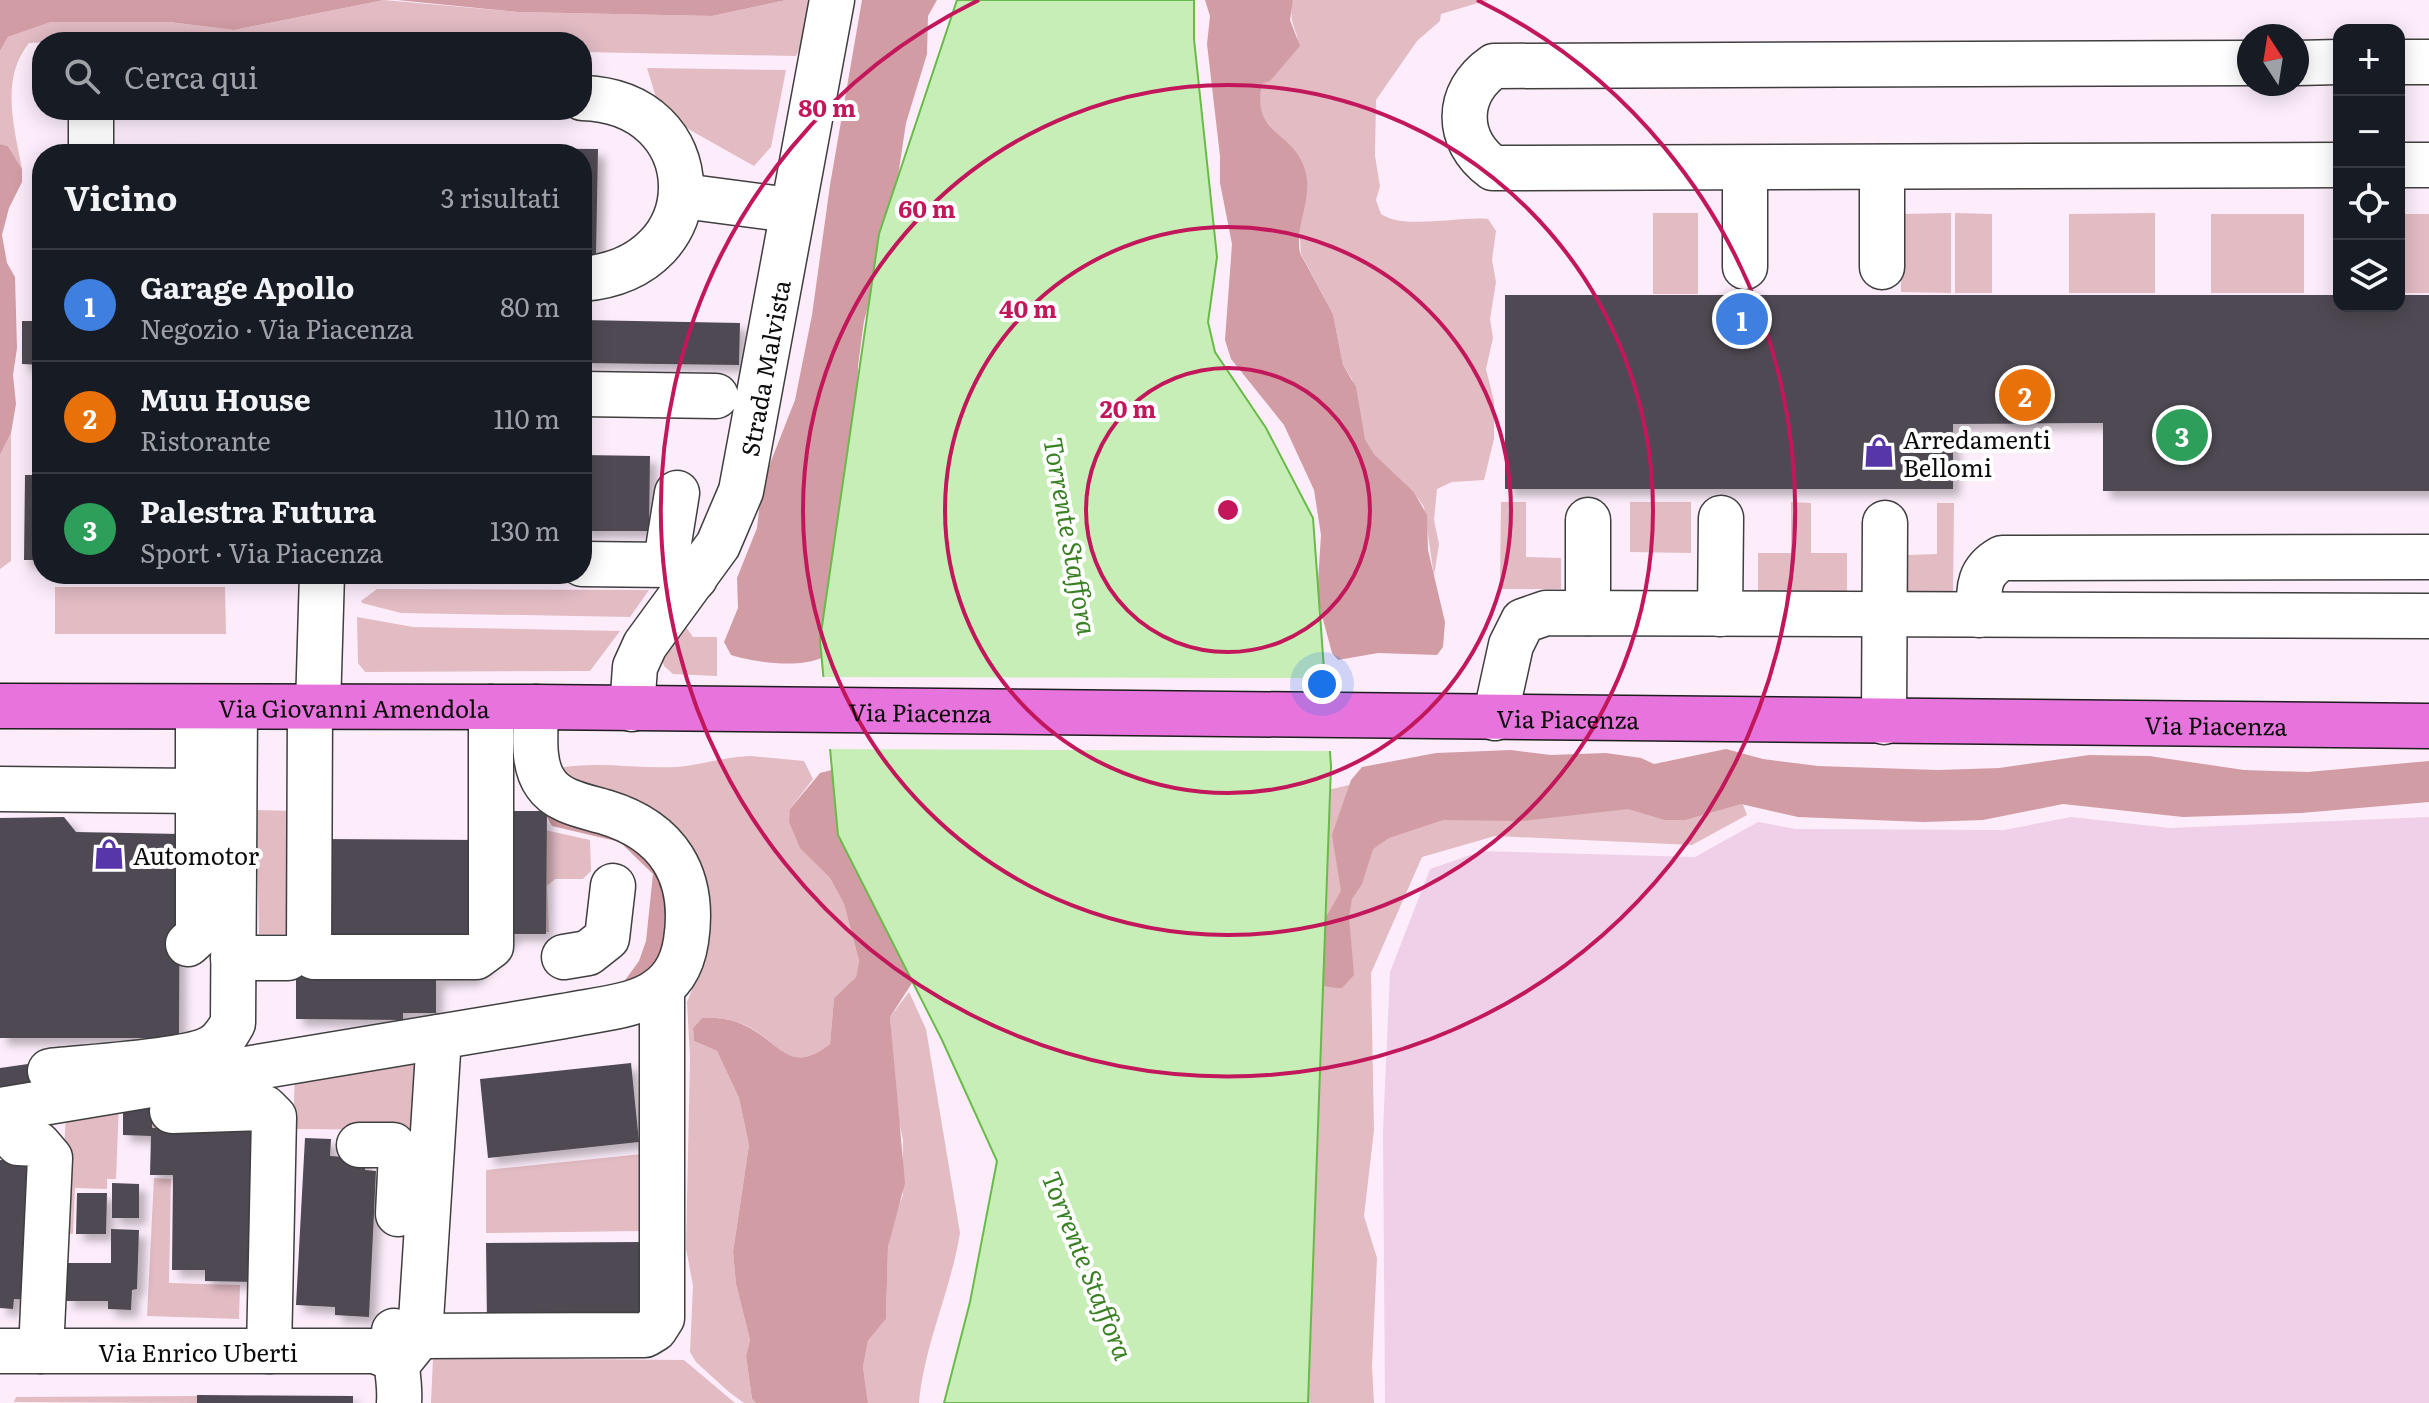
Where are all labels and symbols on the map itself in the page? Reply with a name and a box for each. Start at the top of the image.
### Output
north arrow [2237,24,2309,96]
text: 80 m [798,89,856,124]
text: 60 m [898,190,956,225]
street label: Strada Malvista [730,277,797,459]
pin: 1 [1716,289,1768,349]
text: 40 m [999,290,1057,325]
pin: 2 [1999,365,2051,425]
text: 20 m [1100,390,1156,425]
pin: 3 [2156,405,2208,465]
place label: Arredamenti Bellomi [1903,421,2051,484]
water label: Torrente Staffora [1035,434,1109,638]
shop icon: Arredamenti Bellomi [1862,435,1896,469]
centre of rings [1214,496,1242,524]
your location [1302,664,1342,704]
street label: Via Giovanni Amendola [218,689,490,724]
street label: Via Piacenza [848,693,992,729]
street label: Via Piacenza [1496,699,1640,736]
street label: Via Piacenza [2144,706,2288,742]
shop icon: Automotor [92,837,126,871]
place label: Automotor [133,837,260,872]
water label: Torrente Staffora [1033,1165,1145,1365]
street label: Via Enrico Uberti [98,1334,298,1369]

